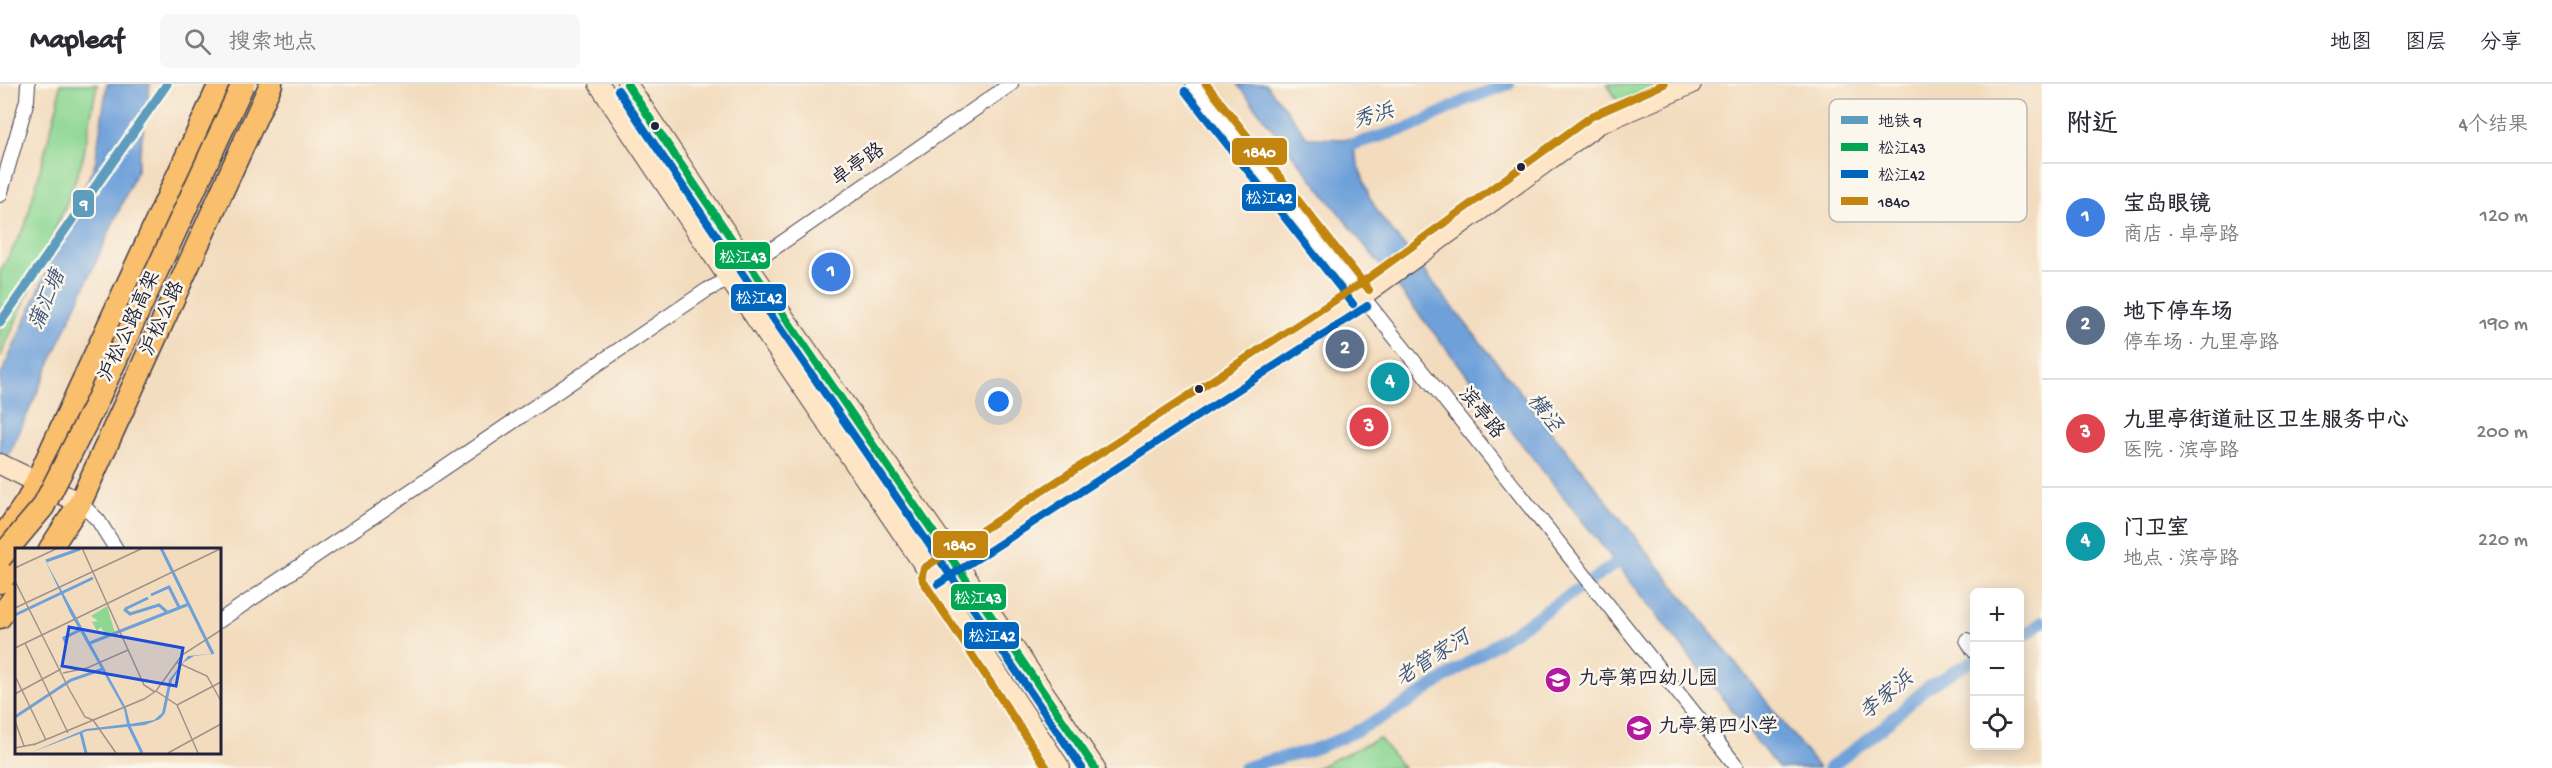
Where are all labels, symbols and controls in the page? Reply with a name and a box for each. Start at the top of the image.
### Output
search box [160,14,580,68]
text: Mapleaf [30,25,124,58]
icon: search [181,25,214,58]
text: 搜索地点 [229,31,317,57]
text: 地图 [2330,32,2372,57]
text: 图层 [2405,32,2447,57]
text: 分享 [2480,32,2522,57]
water label: 秀浜 [1350,99,1399,136]
legend [1829,99,2027,222]
text: 附近 [2066,111,2118,142]
text: 地铁 9 [1878,113,1922,133]
text: 4个结果 [2459,115,2528,138]
unlabelled marker [649,120,661,132]
street label: 卓亭路 [827,137,891,193]
line badge: 1840 [1231,137,1288,166]
text: 松江43 [1878,140,1926,160]
text: 1840 [1243,145,1276,164]
unlabelled marker [1515,161,1527,173]
text: 松江42 [1878,167,1926,187]
line badge: 松江42 [1241,183,1297,212]
line badge: 9 [72,189,95,218]
text: 松江42 [1245,190,1293,210]
text: 宝岛眼镜 [2123,193,2211,219]
text: 1840 [1877,195,1910,214]
text: 9 [79,197,88,216]
text: 1 [2081,206,2090,229]
text: 120 m [2480,206,2528,229]
text: 商店 · 卓亭路 [2123,225,2239,248]
line badge: 松江43 [714,241,771,270]
text: 松江43 [719,249,767,269]
pin: 1 [812,250,850,294]
water label: 蒲汇塘 [23,264,74,335]
street label: 沪松公路高架 [93,267,167,386]
street label: 沪松公路 [135,276,191,360]
line badge: 松江42 [730,283,787,312]
text: 松江42 [735,290,783,310]
text: 地下停车场 [2123,301,2233,327]
text: 2 [2081,314,2090,337]
text: 190 m [2480,314,2528,337]
pin: 2 [1326,326,1364,372]
text: 停车场 · 九里亭路 [2123,333,2279,356]
pin: 4 [1370,360,1410,404]
street label: 滨亭路 [1452,382,1510,445]
unlabelled marker [1193,383,1205,395]
your location [984,387,1013,416]
water label: 横泾 [1520,389,1567,439]
pin: 3 [1350,404,1388,450]
text: 九里亭街道社区卫生服务中心 [2123,409,2409,435]
text: 3 [2080,422,2091,445]
text: 200 m [2477,422,2528,445]
text: 医院 · 滨亭路 [2123,441,2239,464]
text: 门卫室 [2123,517,2189,543]
line badge: 1840 [932,530,989,559]
text: 4 [2081,530,2090,553]
text: 220 m [2478,530,2528,553]
text: 1840 [943,538,976,557]
inset map [15,548,220,753]
text: 地点 · 滨亭路 [2123,549,2239,572]
line badge: 松江43 [950,583,1007,611]
map controls [1970,588,2024,750]
button: + [1970,588,2024,642]
text: 松江43 [954,590,1002,610]
line badge: 松江42 [963,621,1020,650]
water label: 老管家河 [1391,623,1479,693]
text: 松江42 [968,628,1016,648]
button: − [1970,642,2024,696]
school or university icon: 九亭第四幼儿园 [1543,665,1573,695]
water label: 李家浜 [1855,665,1921,727]
place label: 九亭第四幼儿园 [1578,667,1718,692]
button: locate [1970,696,2024,750]
school or university icon: 九亭第四小学 [1624,713,1654,743]
place label: 九亭第四小学 [1658,715,1778,740]

